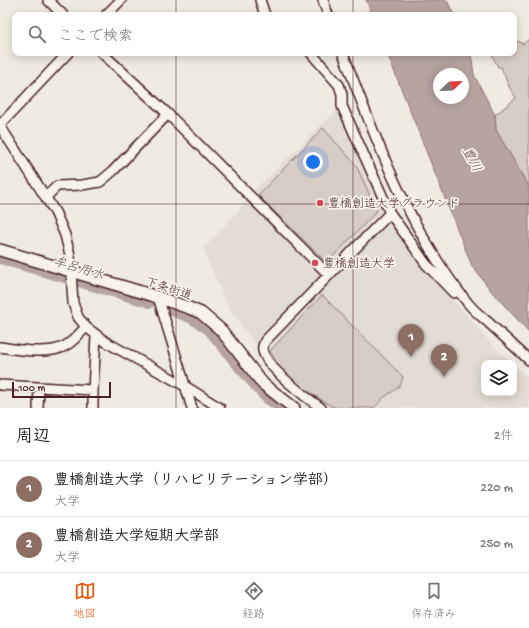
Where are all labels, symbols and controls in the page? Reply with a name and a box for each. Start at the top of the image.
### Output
search box [12,12,517,56]
icon: search [26,23,48,45]
text: ここで検索 [58,28,133,46]
north arrow [433,68,469,104]
water label: 豊川 [458,145,484,175]
your location [303,152,323,172]
place label: 豊橋創造大学グラウンド [328,197,460,212]
marker: 豊橋創造大学グラウンド [315,198,325,208]
water label: 牟呂用水 [51,254,106,284]
place label: 豊橋創造大学 [323,257,395,272]
marker: 豊橋創造大学 [310,258,320,268]
street label: 下条街道 [143,275,194,304]
pin: 1 [398,324,424,357]
pin: 2 [431,344,457,377]
map controls [481,360,517,396]
button: layers [481,360,517,396]
scale bar [12,380,111,399]
text: 100 m [18,383,45,395]
text: 周辺 [16,428,50,448]
text: 2件 [494,429,513,444]
text: 豊橋創造大学（リハビリテーション学部） [54,472,338,490]
text: 1 [26,481,32,496]
text: 220 m [481,481,513,496]
text: 大学 [54,495,80,510]
text: 豊橋創造大学短期大学部 [54,528,219,546]
text: 2 [26,537,32,552]
text: 250 m [480,537,513,552]
text: 大学 [54,551,80,566]
tab: 地図 [74,580,96,621]
tab: 経路 [243,580,265,621]
tab: 保存済み [412,580,456,621]

